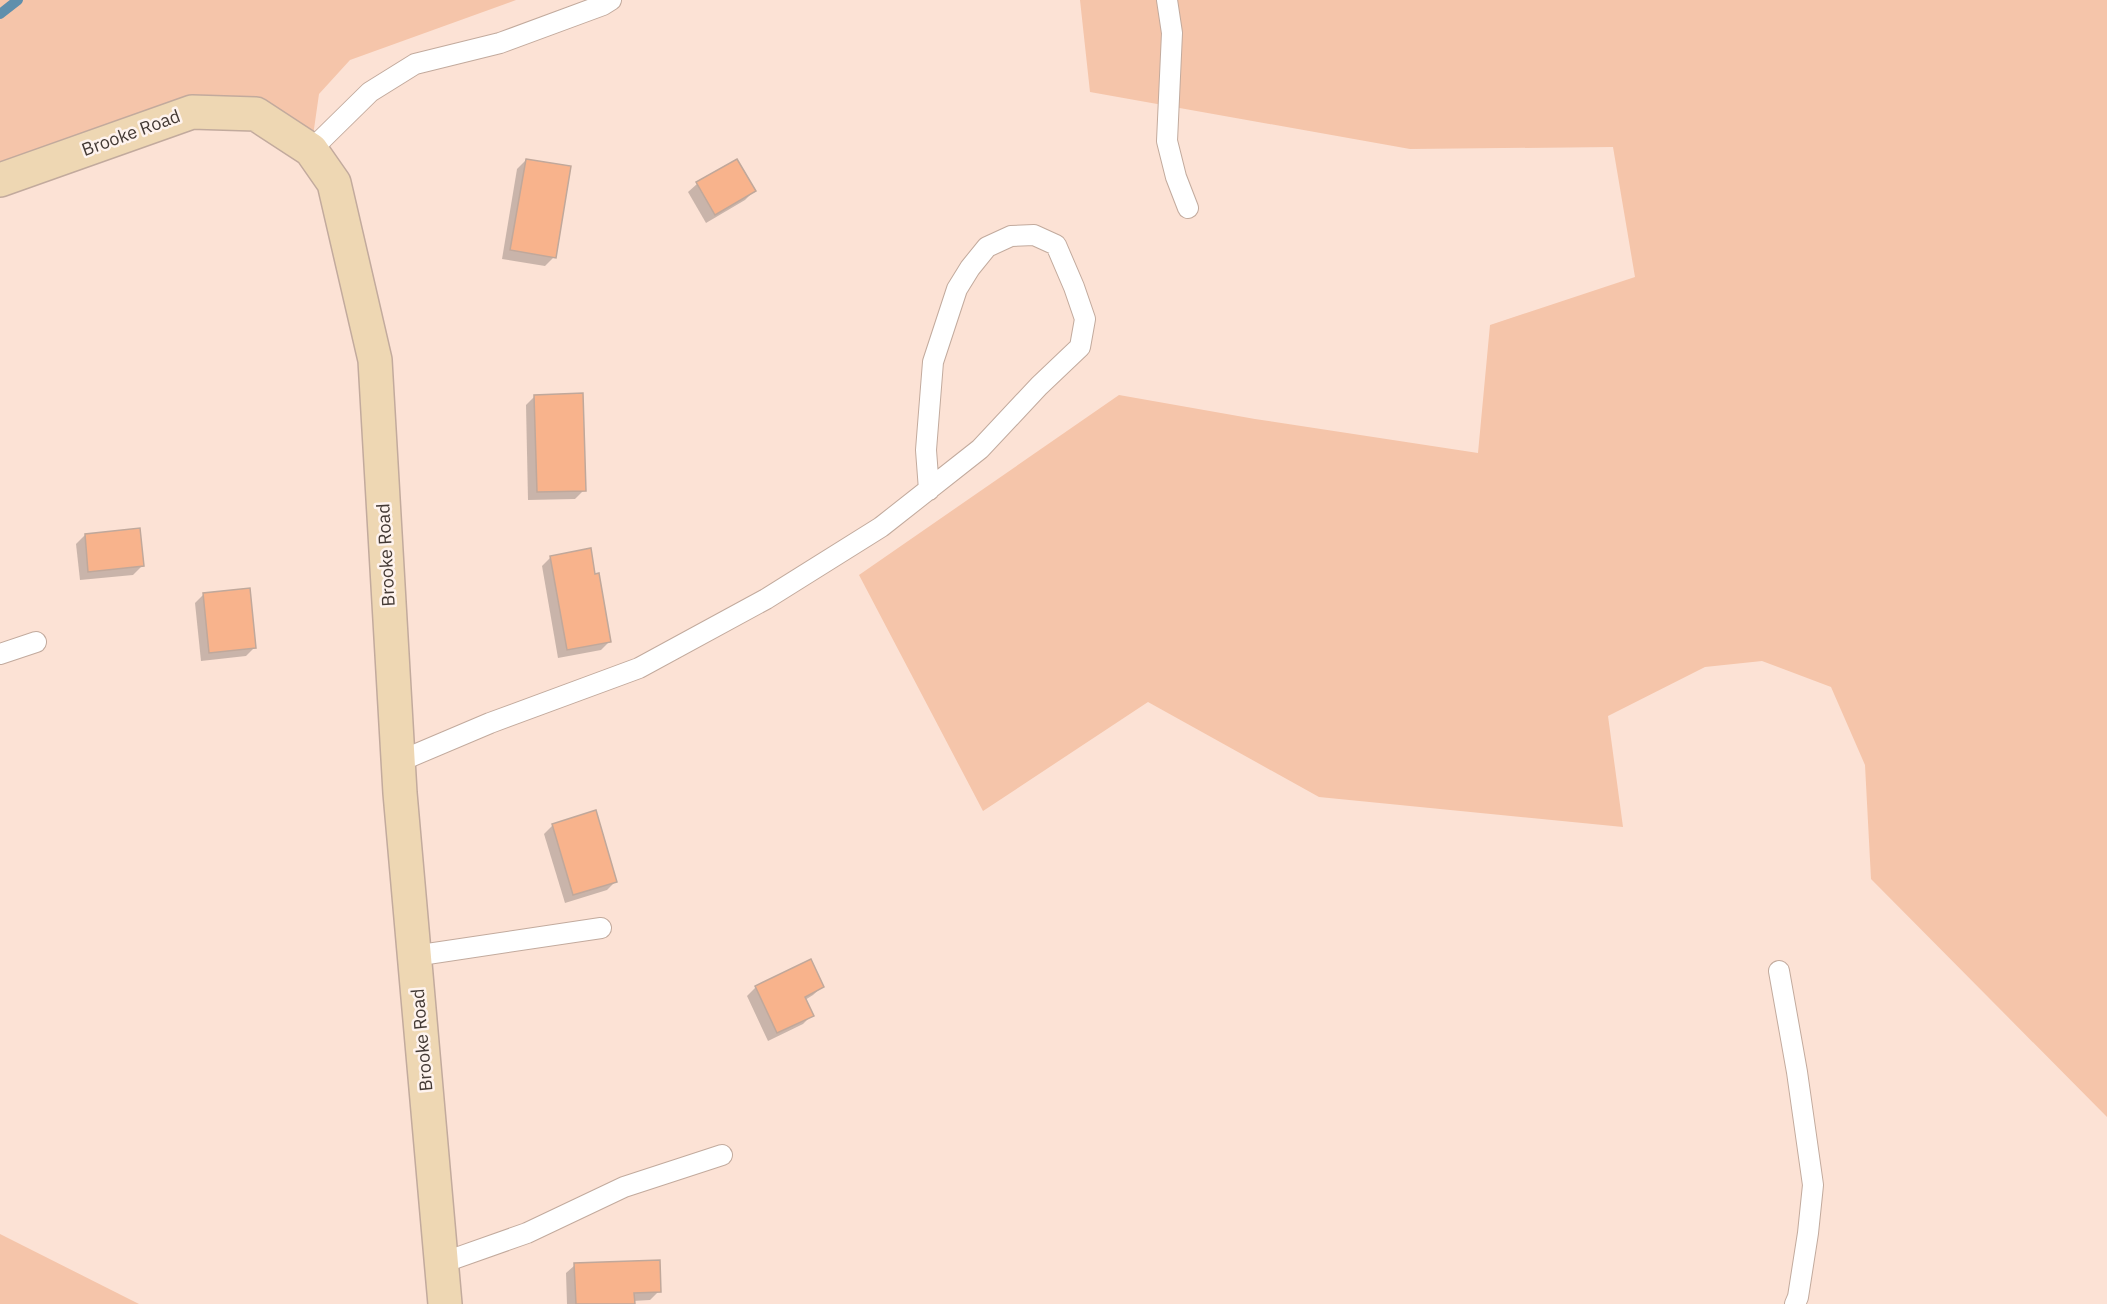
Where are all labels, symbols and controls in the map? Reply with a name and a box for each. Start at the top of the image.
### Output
street label: Brooke Road [78,104,183,161]
street label: Brooke Road [371,503,400,607]
street label: Brooke Road [406,988,437,1092]

